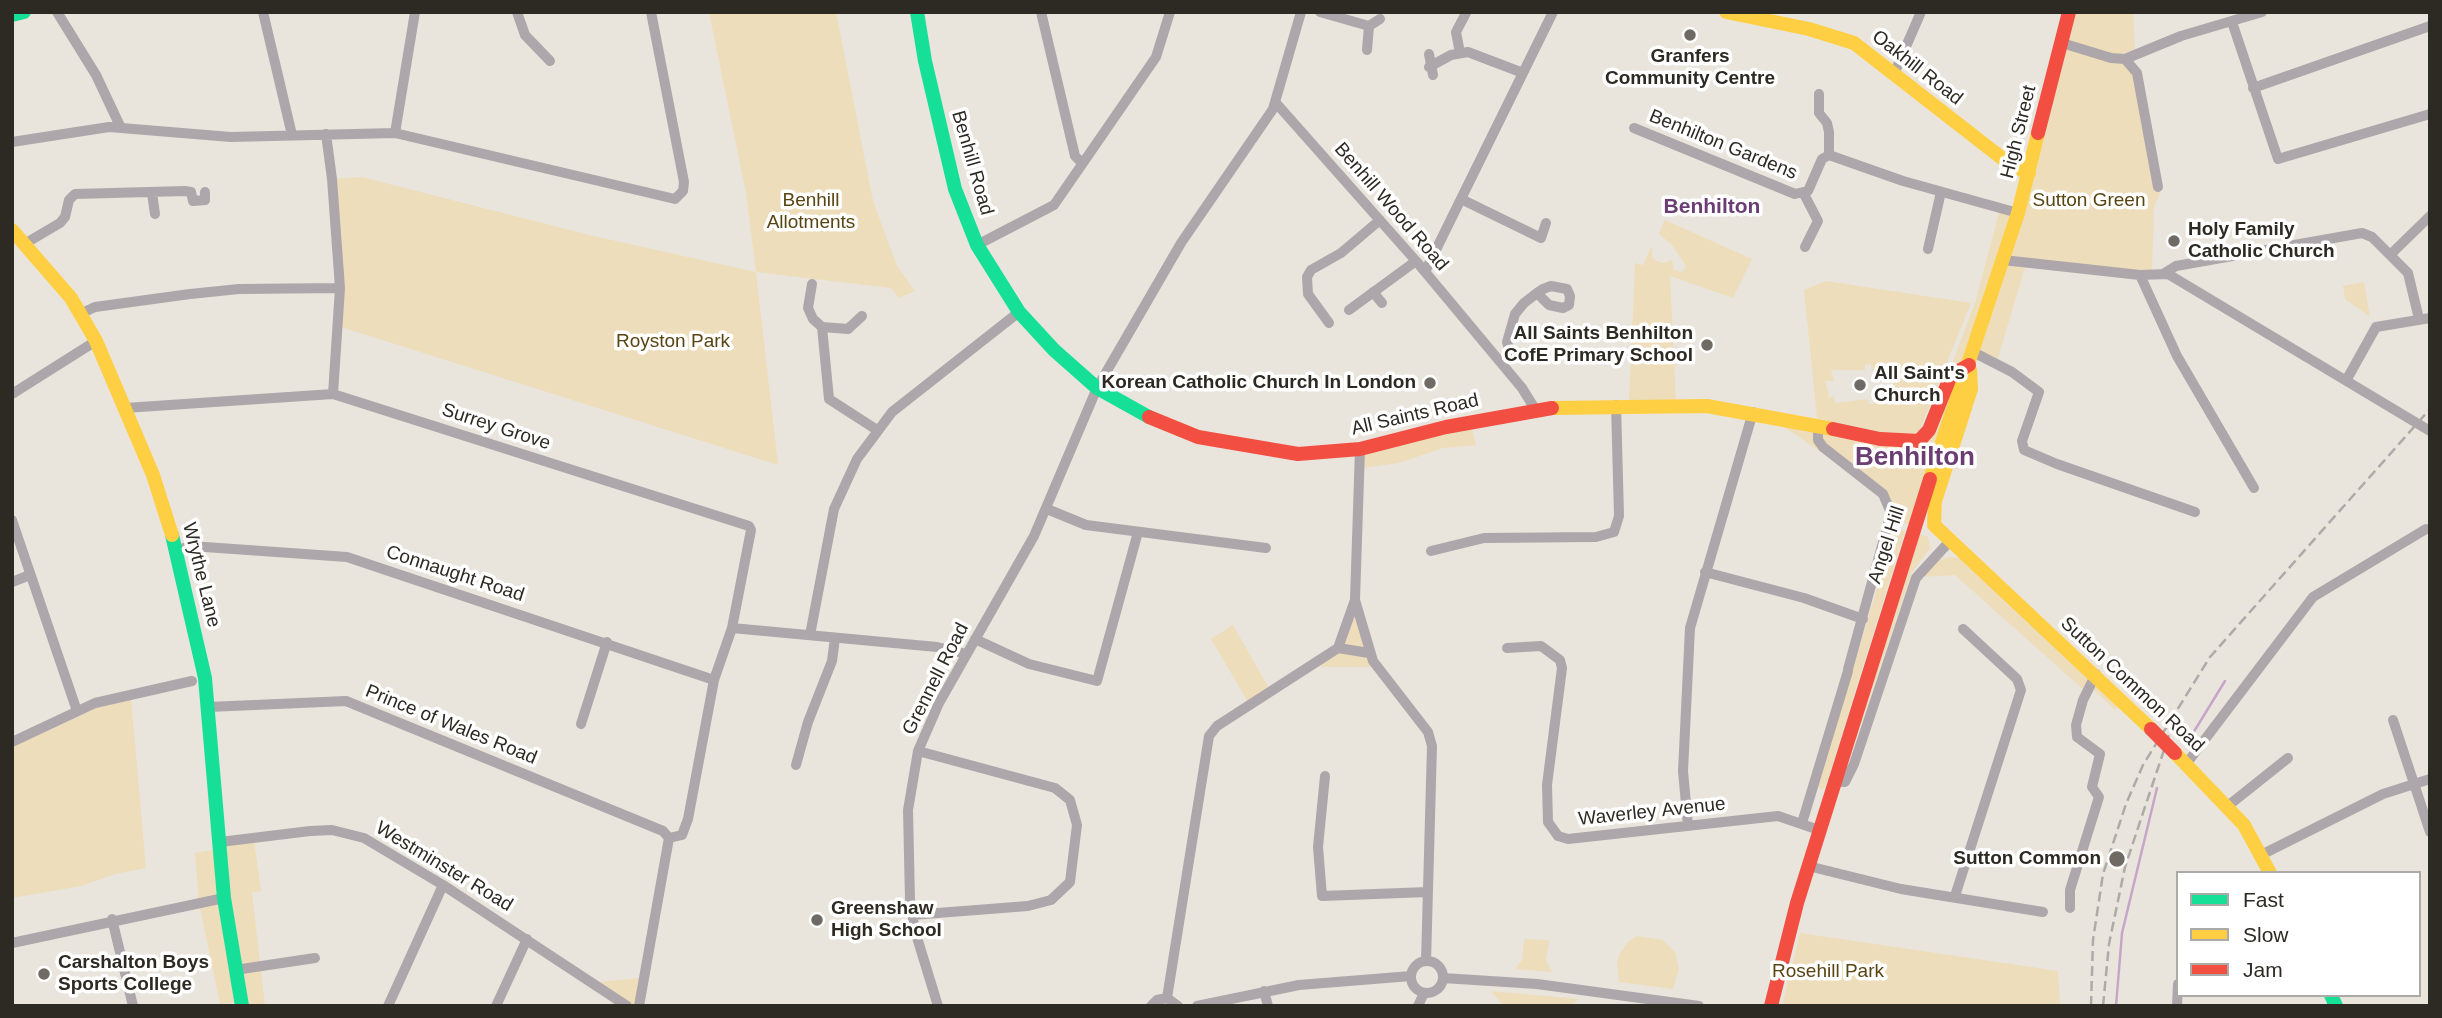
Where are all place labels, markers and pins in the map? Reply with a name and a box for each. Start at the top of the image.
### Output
marker: Granfers Community Centre [1682,27,1698,43]
place label: Granfers Community Centre [1605,46,1775,90]
place label: Holy Family Catholic Church [2188,219,2335,263]
marker: Holy Family Catholic Church [2166,233,2182,249]
place label: All Saints Benhilton CofE Primary School [1504,323,1693,367]
marker: All Saints Benhilton CofE Primary School [1699,337,1715,353]
place label: All Saint's Church [1874,363,1965,407]
place label: Korean Catholic Church In London [1101,372,1416,394]
marker: Korean Catholic Church In London [1422,375,1438,391]
marker: All Saint's Church [1852,377,1868,393]
place label: Sutton Common [1953,848,2101,870]
marker: Sutton Common [2107,849,2127,869]
place label: Greenshaw High School [831,898,942,942]
marker: Greenshaw High School [809,912,825,928]
place label: Carshalton Boys Sports College [58,952,209,996]
marker: Carshalton Boys Sports College [36,966,52,982]

